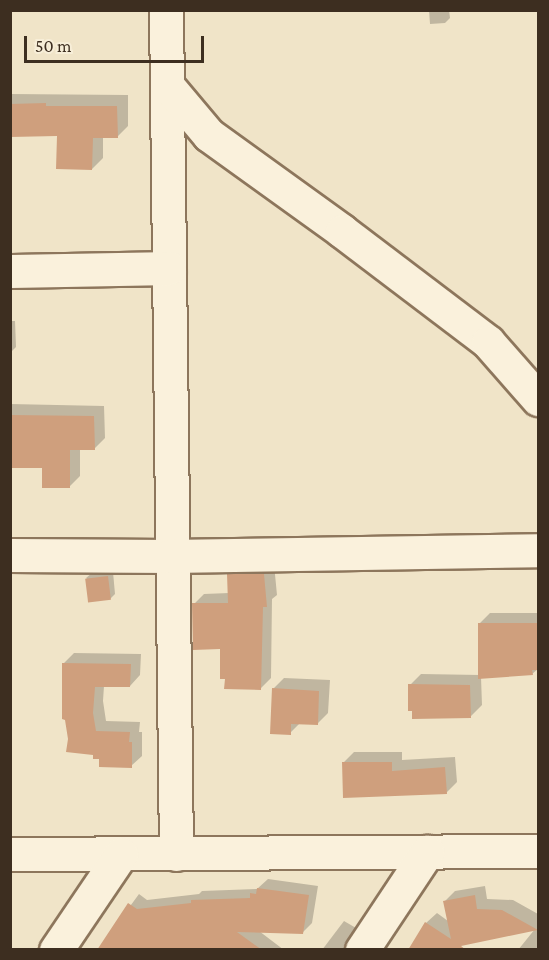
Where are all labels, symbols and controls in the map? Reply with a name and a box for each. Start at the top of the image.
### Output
scale bar [27,24,207,62]
text: 50 m [35,36,72,56]

